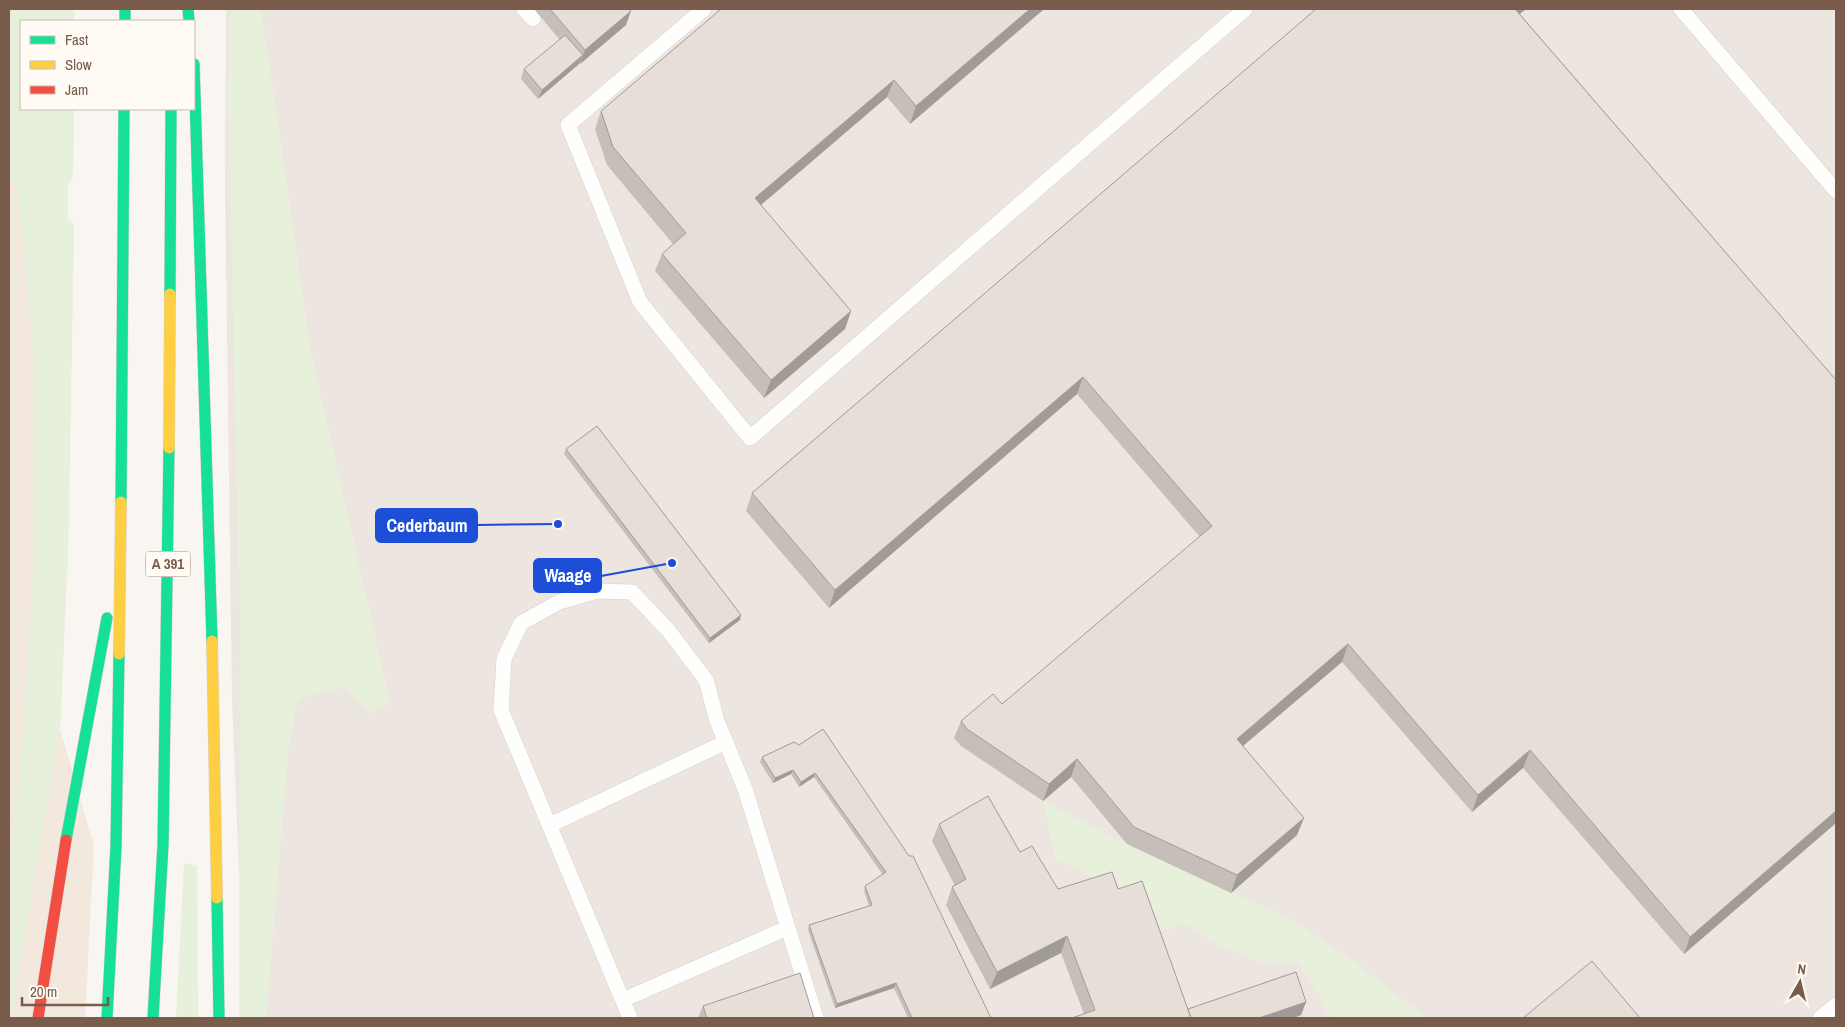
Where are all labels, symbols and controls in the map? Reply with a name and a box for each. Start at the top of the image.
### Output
legend [20,20,195,110]
text: Fast [65,29,89,50]
text: Slow [65,54,92,75]
text: Jam [65,79,88,100]
callout: Cederbaum [376,509,477,542]
text: Cederbaum [386,513,468,538]
road number: A 391 [146,552,190,576]
callout: Waage [534,559,601,592]
text: Waage [544,563,592,588]
north arrow [1775,957,1825,1007]
text: N [1796,960,1807,979]
scale bar [22,974,109,1006]
text: 20 m [30,981,57,1002]

